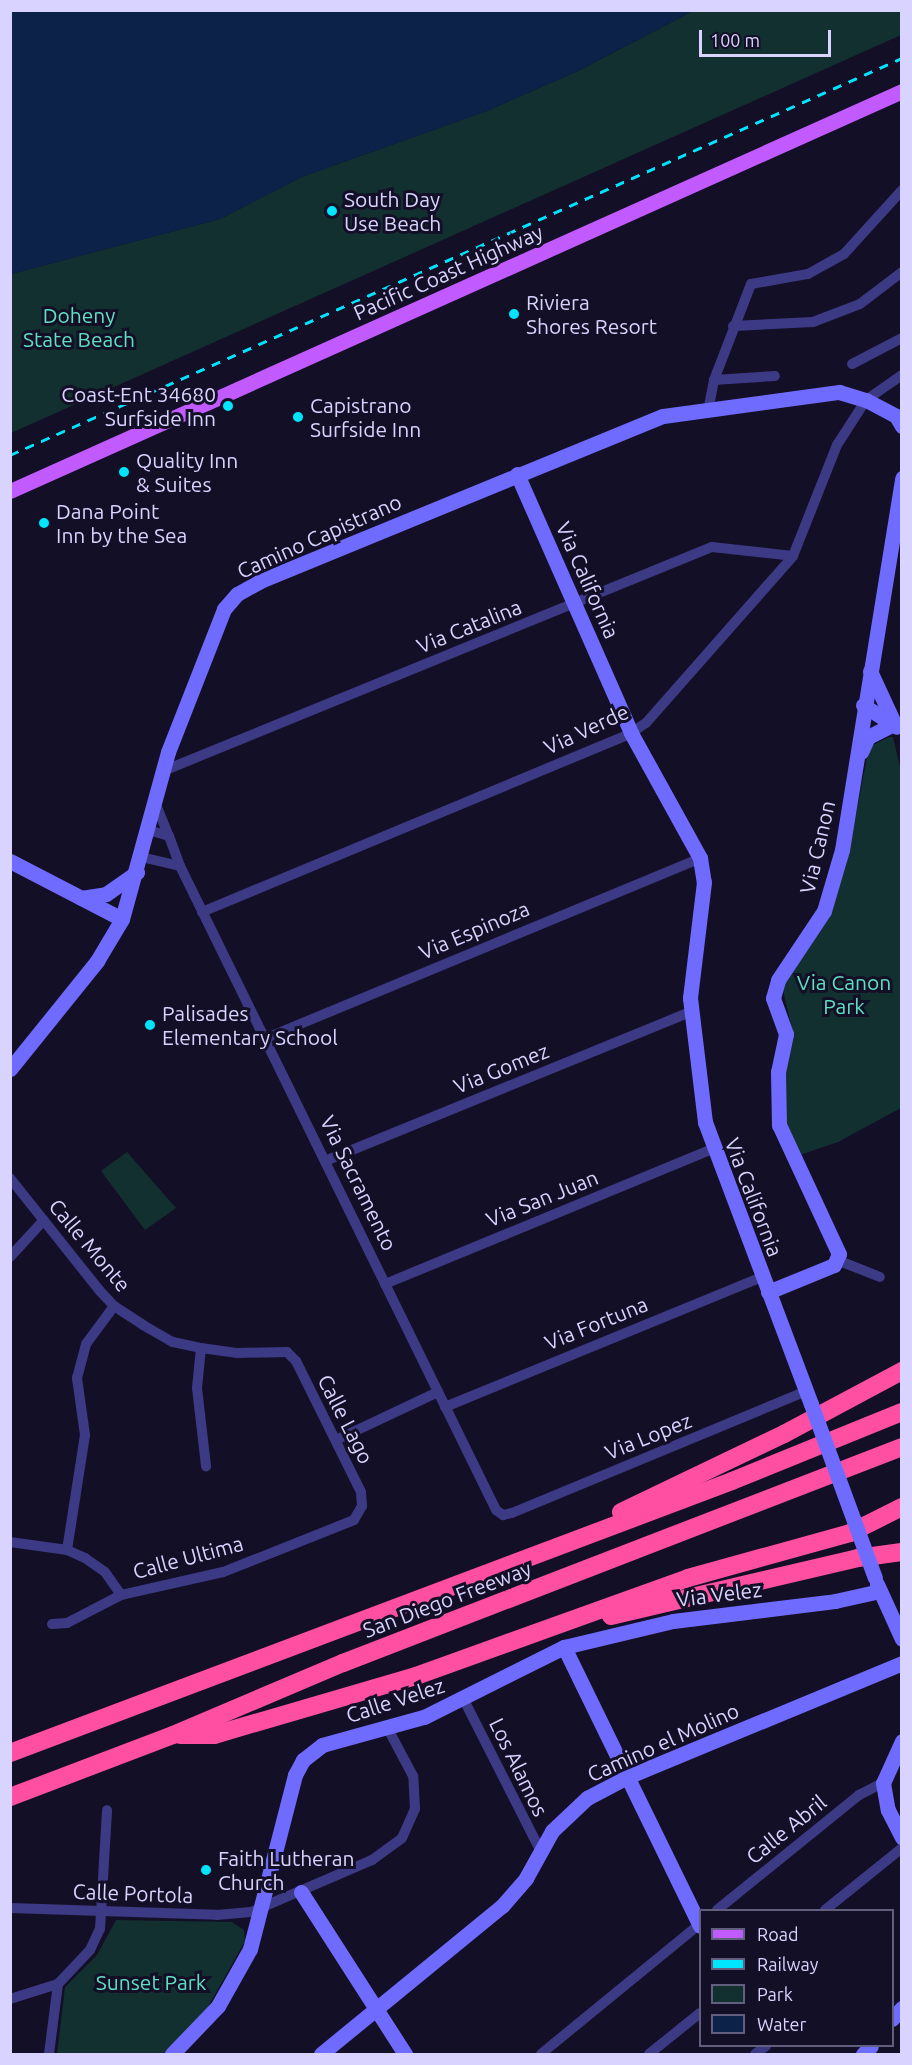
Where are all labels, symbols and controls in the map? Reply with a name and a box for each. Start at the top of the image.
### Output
scale bar [702,18,834,56]
text: 100 m [710,30,760,50]
place label: South Day Use Beach [344,186,441,236]
marker: South Day Use Beach [325,204,339,218]
street label: Pacific Coast Highway [349,219,547,325]
place label: Riviera Shores Resort [526,289,657,339]
park label: Doheny State Beach [23,302,135,352]
marker: Riviera Shores Resort [507,307,521,321]
place label: Coast-Ent 34680 Surfside Inn [61,381,216,431]
place label: Capistrano Surfside Inn [310,392,421,442]
marker: Coast-Ent 34680 Surfside Inn [221,399,235,413]
marker: Capistrano Surfside Inn [291,410,305,424]
place label: Quality Inn & Suites [136,447,238,497]
marker: Quality Inn & Suites [117,465,131,479]
street label: Camino Capistrano [233,488,405,584]
place label: Dana Point Inn by the Sea [56,498,187,548]
marker: Dana Point Inn by the Sea [37,516,51,530]
street label: Via California [551,518,625,642]
street label: Via Catalina [413,594,525,658]
street label: Via Verde [540,698,632,760]
street label: Via Canon [794,798,840,896]
street label: Via Espinoza [415,895,533,965]
park label: Via Canon Park [797,969,891,1019]
place label: Palisades Elementary School [162,1000,338,1050]
marker: Palisades Elementary School [143,1018,157,1032]
street label: Via Gomez [450,1038,552,1098]
street label: Via Sacramento [315,1111,403,1255]
street label: Via California [720,1134,788,1260]
street label: Via San Juan [482,1164,602,1232]
street label: Calle Monte [44,1193,136,1297]
street label: Via Fortuna [541,1291,651,1355]
street label: Calle Lago [313,1370,379,1468]
street label: Via Lopez [601,1407,695,1465]
street label: Calle Ultima [130,1530,246,1584]
street label: San Diego Freeway [359,1555,535,1643]
street label: Via Velez [675,1576,763,1612]
street label: Calle Velez [343,1672,447,1728]
street label: Camino el Molino [583,1697,743,1787]
street label: Los Alamos [484,1714,554,1820]
street label: Calle Abril [741,1789,831,1869]
place label: Faith Lutheran Church [218,1845,354,1895]
marker: Faith Lutheran Church [199,1863,213,1877]
street label: Calle Portola [72,1878,194,1908]
legend [699,1909,894,2047]
text: Road [757,1924,799,1944]
text: Railway [757,1954,818,1974]
park label: Sunset Park [96,1969,206,1995]
text: Park [757,1984,793,2004]
text: Water [757,2014,806,2034]

